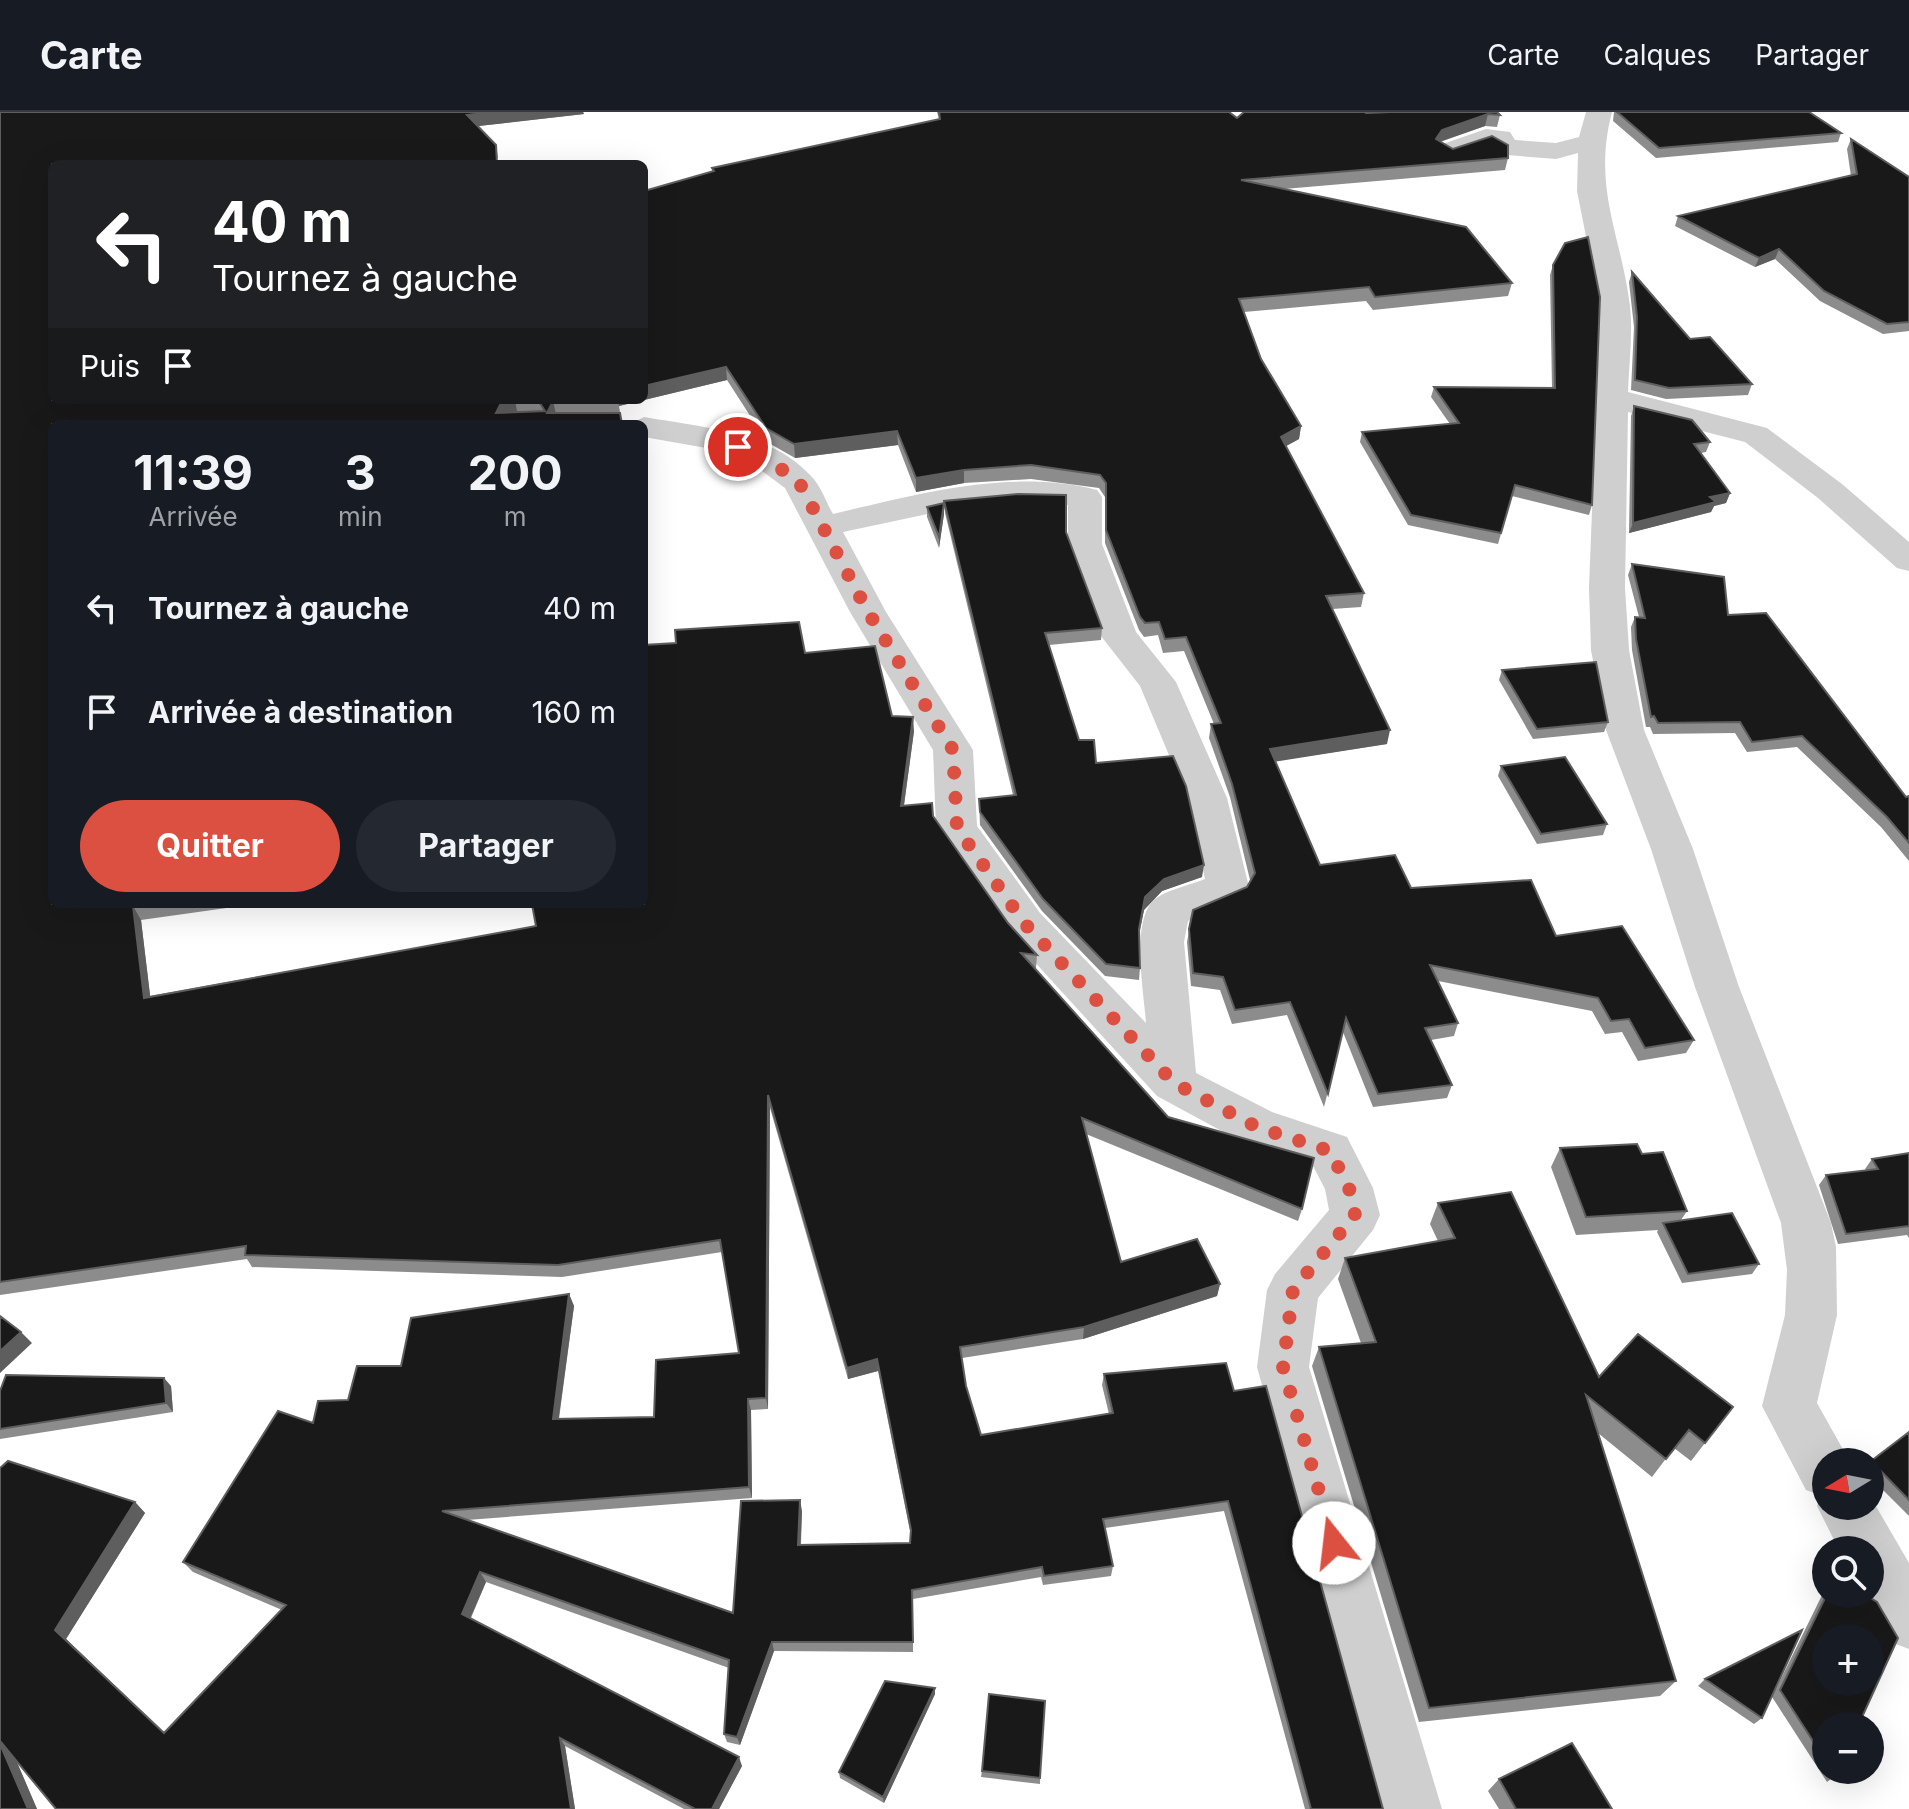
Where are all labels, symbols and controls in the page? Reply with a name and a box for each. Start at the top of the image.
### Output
text: Carte [40,32,143,78]
text: Carte [1487,38,1560,72]
text: Calques [1604,38,1711,72]
text: Partager [1755,38,1869,72]
text: 40 m [212,188,352,256]
icon: left [80,192,184,296]
text: Tournez à gauche [212,256,518,300]
icon: arrive [156,344,200,388]
text: Puis [80,348,140,384]
pin [704,413,772,481]
icon: arrive [716,425,760,469]
text: 11:39 [133,443,253,502]
text: 3 [345,443,376,502]
text: 200 [468,443,563,502]
text: Arrivée [149,501,238,532]
text: min [338,501,383,532]
text: m [504,501,527,532]
icon: left [80,586,124,630]
text: Tournez à gauche [148,590,409,626]
text: 40 m [543,590,616,626]
icon: arrive [80,690,124,734]
text: Arrivée à destination [148,694,453,730]
text: 160 m [532,694,616,730]
button: Quitter [80,800,340,892]
button: Partager [356,800,616,892]
north arrow [1812,1448,1884,1520]
map controls [1812,1448,1884,1784]
position arrow [1292,1501,1376,1585]
button: search [1812,1536,1884,1608]
button: + [1812,1624,1884,1696]
button: − [1812,1712,1884,1784]

